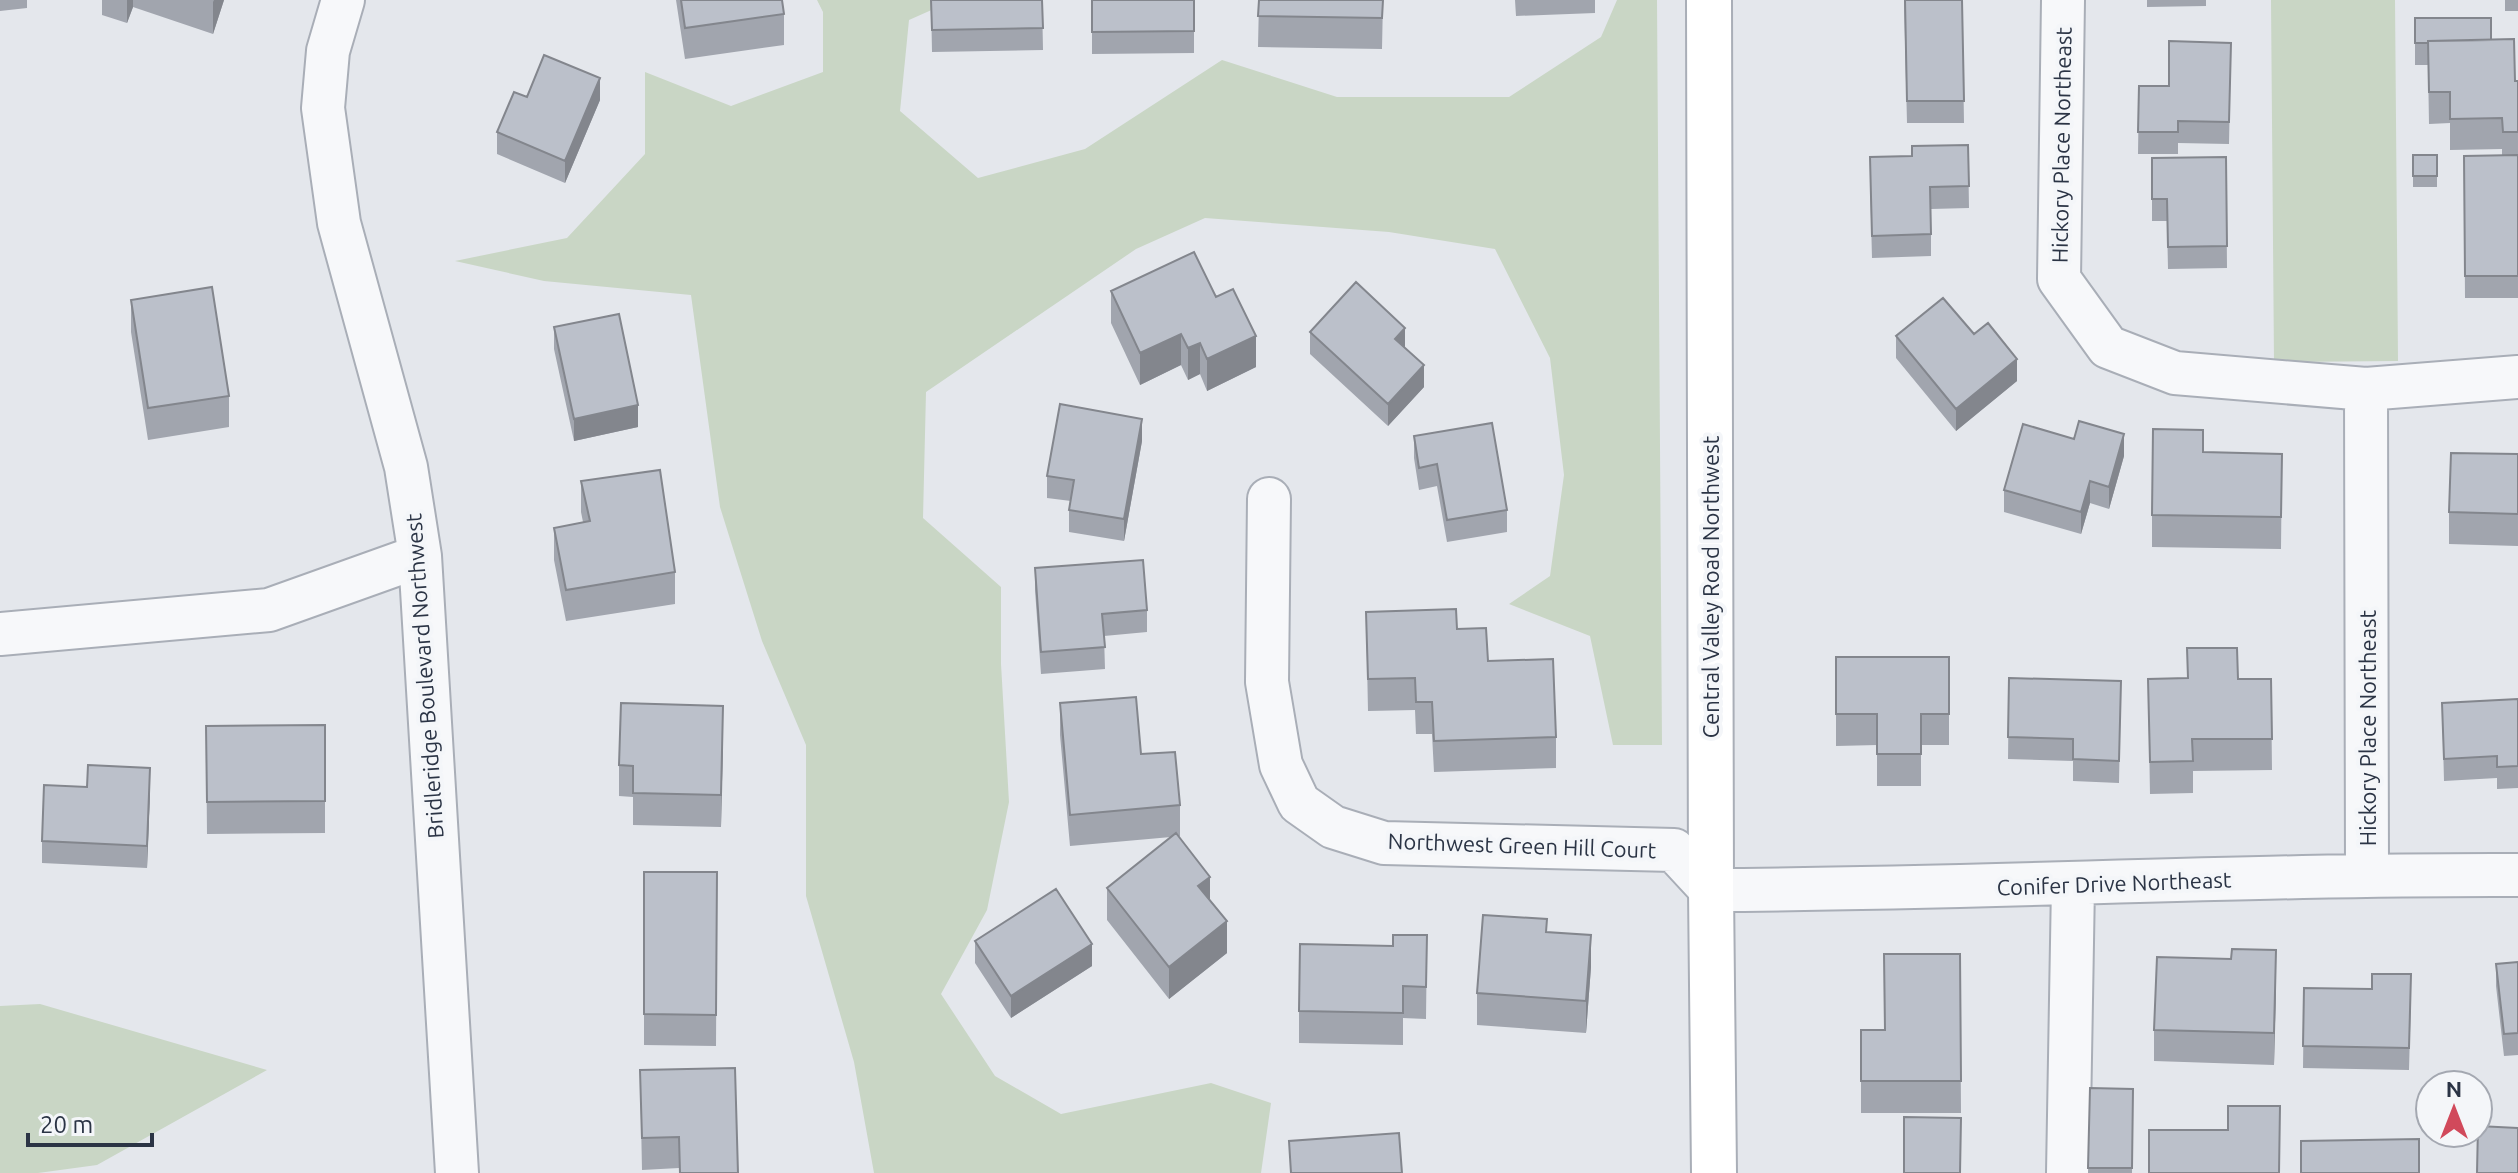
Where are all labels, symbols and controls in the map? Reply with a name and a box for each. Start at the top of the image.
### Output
street label: Hickory Place Northeast [2046,26,2076,263]
street label: Central Valley Road Northwest [1698,435,1723,738]
street label: Bridleridge Boulevard Northwest [400,512,448,839]
street label: Hickory Place Northeast [2355,609,2380,846]
street label: Northwest Green Hill Court [1387,828,1657,862]
street label: Conifer Drive Northeast [1996,866,2232,900]
north arrow [2414,1069,2494,1149]
text: N [2446,1076,2462,1101]
scale bar [28,1097,152,1147]
text: 20 m [40,1111,93,1138]

